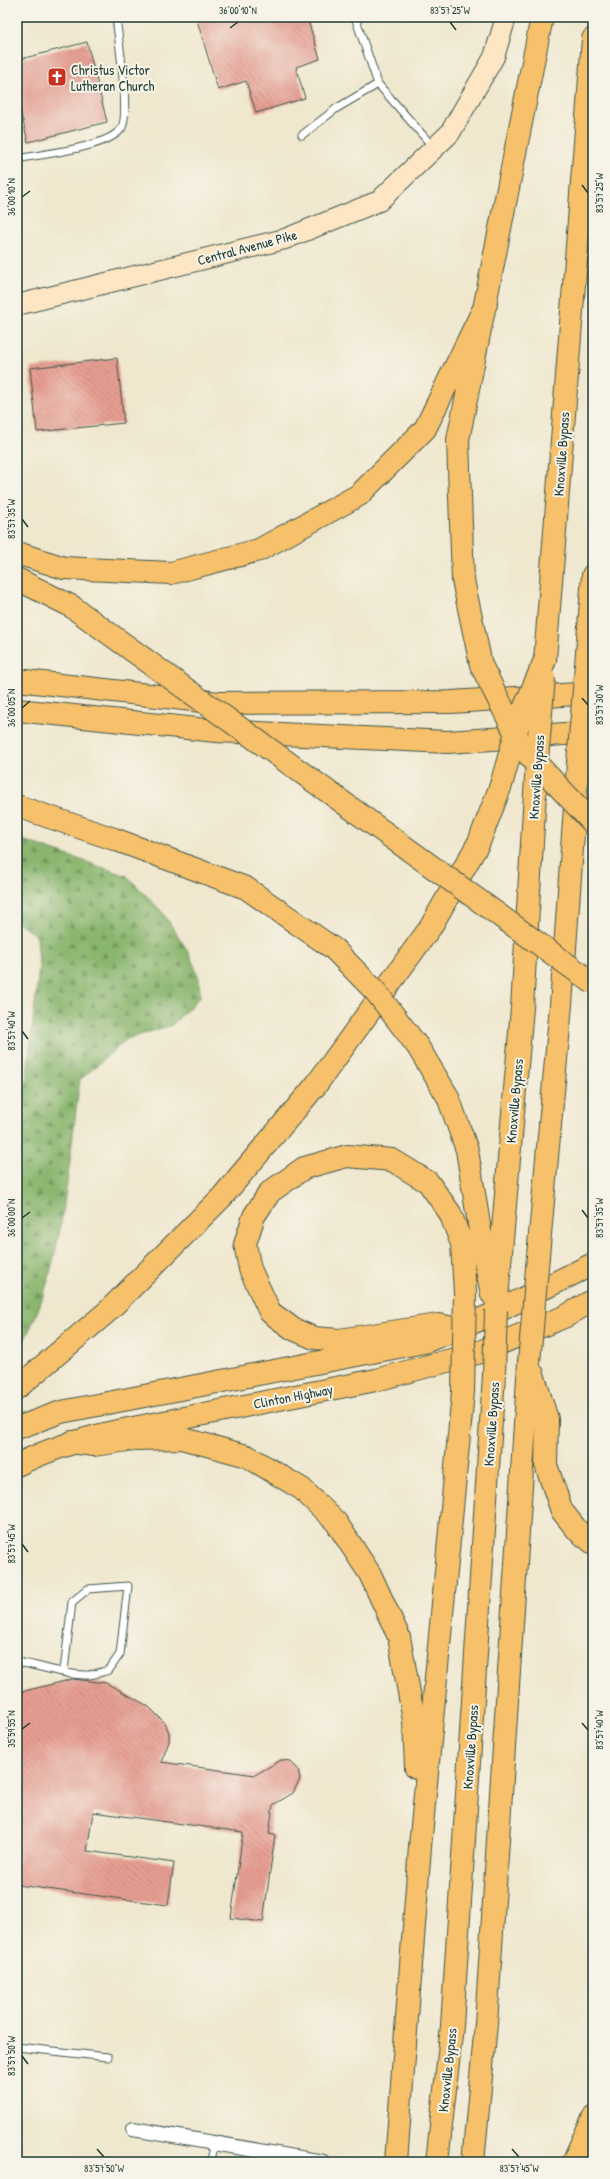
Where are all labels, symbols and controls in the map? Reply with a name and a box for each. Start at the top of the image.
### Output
text: 36°00'10"N [219,4,257,17]
text: 83°57'25"W [430,4,471,17]
place label: Christus Victor Lutheran Church [71,60,154,95]
church icon: Christus Victor Lutheran Church [46,66,68,88]
text: 83°57'25"W [593,172,606,213]
text: 36°00'10"N [5,178,18,216]
street label: Central Avenue Pike [195,224,299,269]
street label: Knoxville Bypass [549,411,574,497]
text: 83°57'35"W [5,498,18,539]
text: 83°57'30"W [593,684,606,725]
text: 36°00'05"N [5,689,18,727]
street label: Knoxville Bypass [524,734,549,820]
text: 83°57'40"W [5,1010,18,1051]
street label: Knoxville Bypass [501,1058,528,1144]
text: 83°57'35"W [593,1197,606,1238]
text: 36°00'00"N [5,1199,18,1237]
street label: Clinton Highway [252,1379,335,1414]
street label: Knoxville Bypass [479,1381,504,1467]
text: 83°57'45"W [5,1524,18,1564]
street label: Knoxville Bypass [458,1704,483,1790]
text: 83°57'40"W [593,1709,606,1750]
text: 35°59'55"N [5,1710,18,1748]
street label: Knoxville Bypass [433,2027,462,2113]
text: 83°57'50"W [5,2035,18,2076]
text: 83°57'50"W [84,2162,125,2175]
text: 83°57'45"W [499,2162,539,2175]

